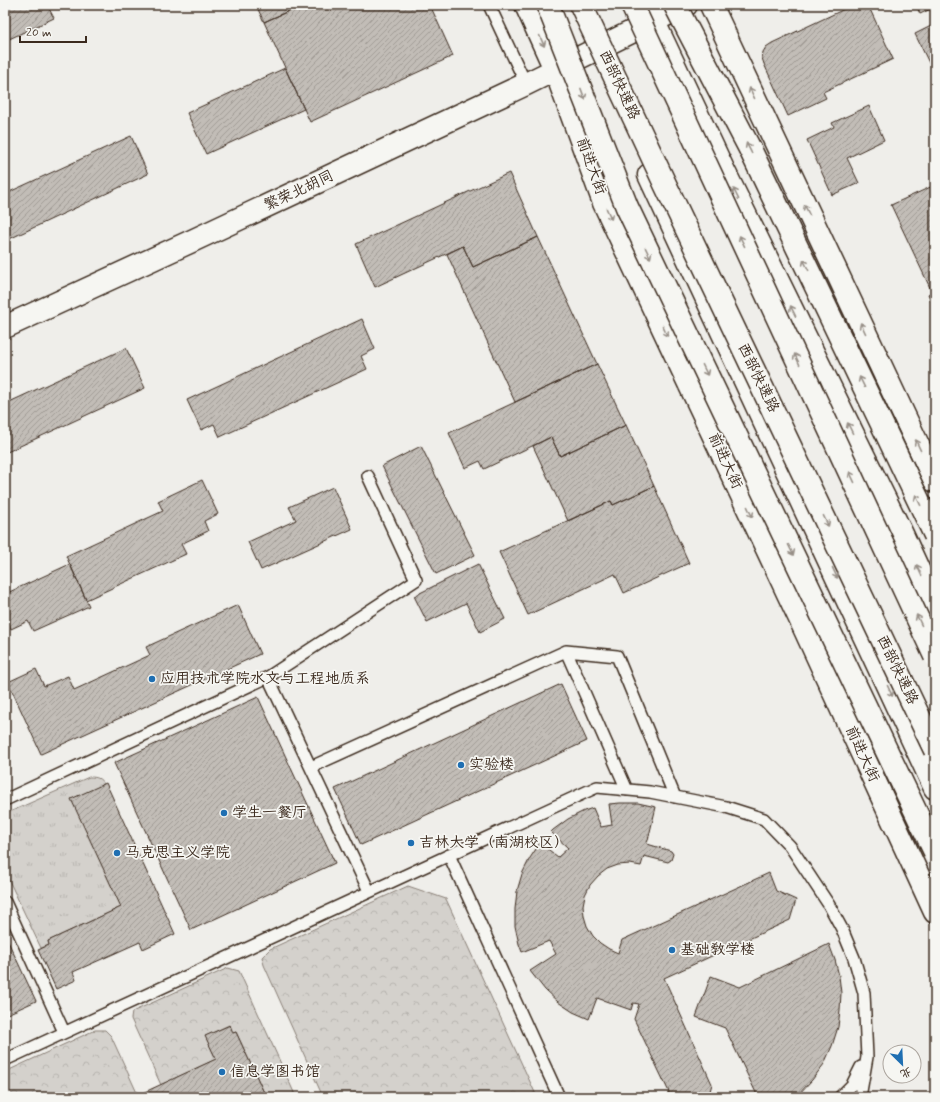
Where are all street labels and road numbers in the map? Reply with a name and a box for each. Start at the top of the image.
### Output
street label: 西部快速路 [594,47,644,123]
street label: 前进大街 [571,134,611,198]
street label: 繁荣北胡同 [261,166,337,216]
street label: 西部快速路 [733,340,783,416]
street label: 前进大街 [703,430,747,492]
street label: 西部快速路 [872,632,922,708]
street label: 前进大街 [840,723,884,785]

